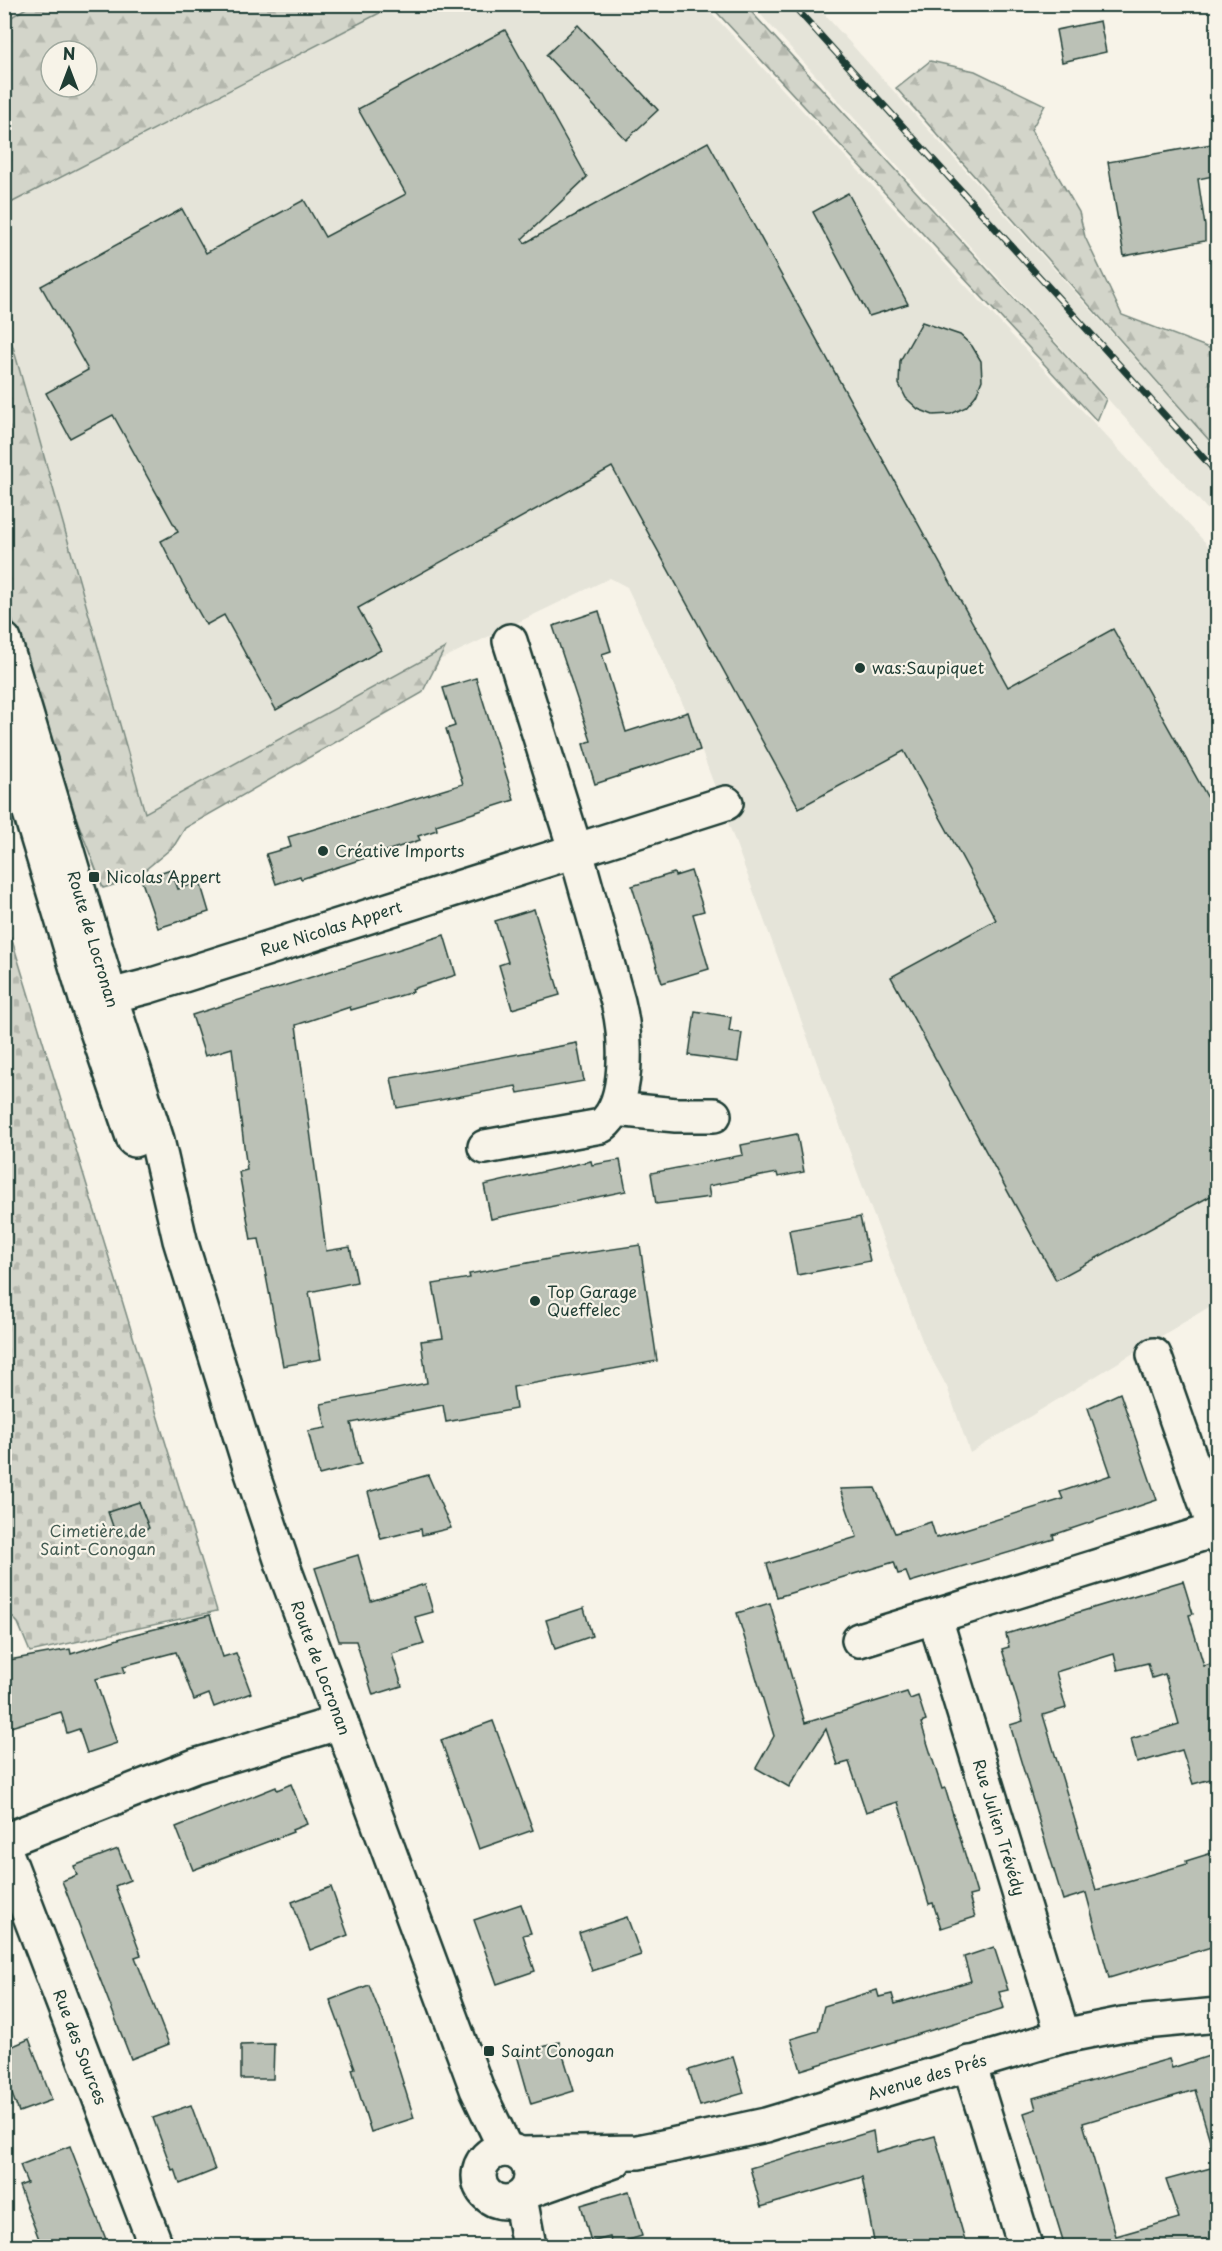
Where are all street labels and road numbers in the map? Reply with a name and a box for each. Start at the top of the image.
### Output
street label: Route de Locronan [62,867,126,1010]
street label: Rue Nicolas Appert [257,894,405,961]
street label: Route de Locronan [286,1597,358,1738]
street label: Rue Julien Trévédy [968,1756,1032,1898]
street label: Rue des Sources [48,1985,114,2108]
street label: Avenue des Prés [864,2047,989,2105]

